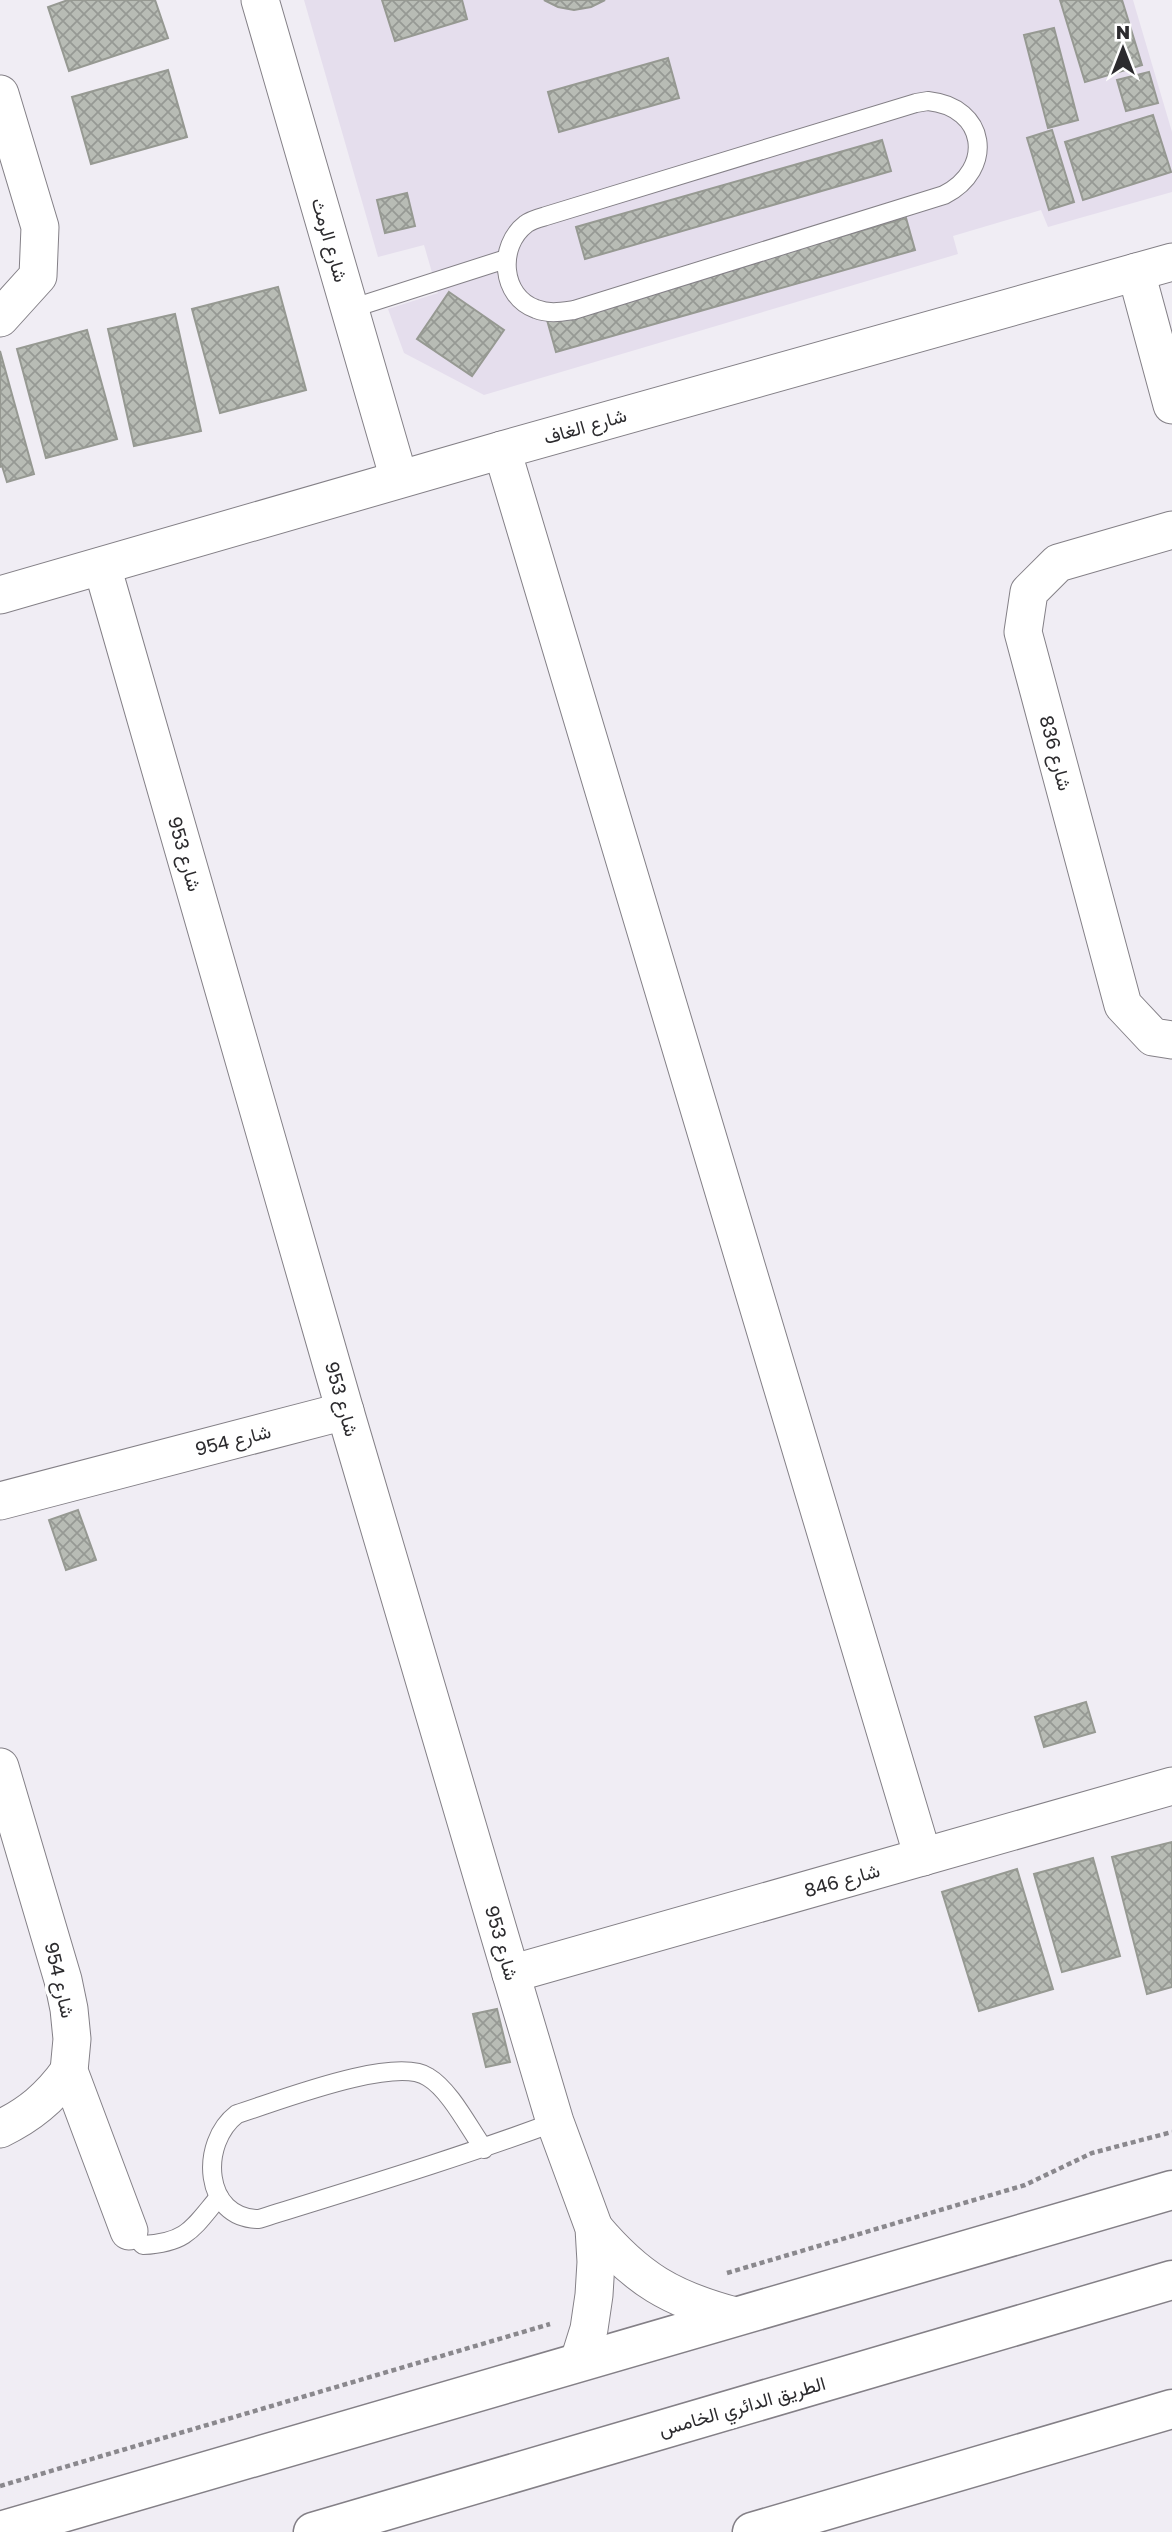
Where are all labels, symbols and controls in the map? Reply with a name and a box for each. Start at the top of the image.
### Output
north arrow [1088,14,1158,84]
text: N [1116,20,1130,43]
street label: شارع الرمث [306,195,353,285]
street label: شارع الغاف [541,403,630,450]
street label: شارع 836 [1033,713,1078,794]
street label: شارع 953 [162,814,207,894]
street label: شارع 953 [319,1359,364,1439]
street label: شارع 954 [193,1419,274,1462]
street label: شارع 846 [801,1858,883,1903]
street label: شارع 953 [479,1903,524,1983]
street label: شارع 954 [39,1940,80,2020]
street label: الطريق الدائري الخامس [656,2371,829,2445]

